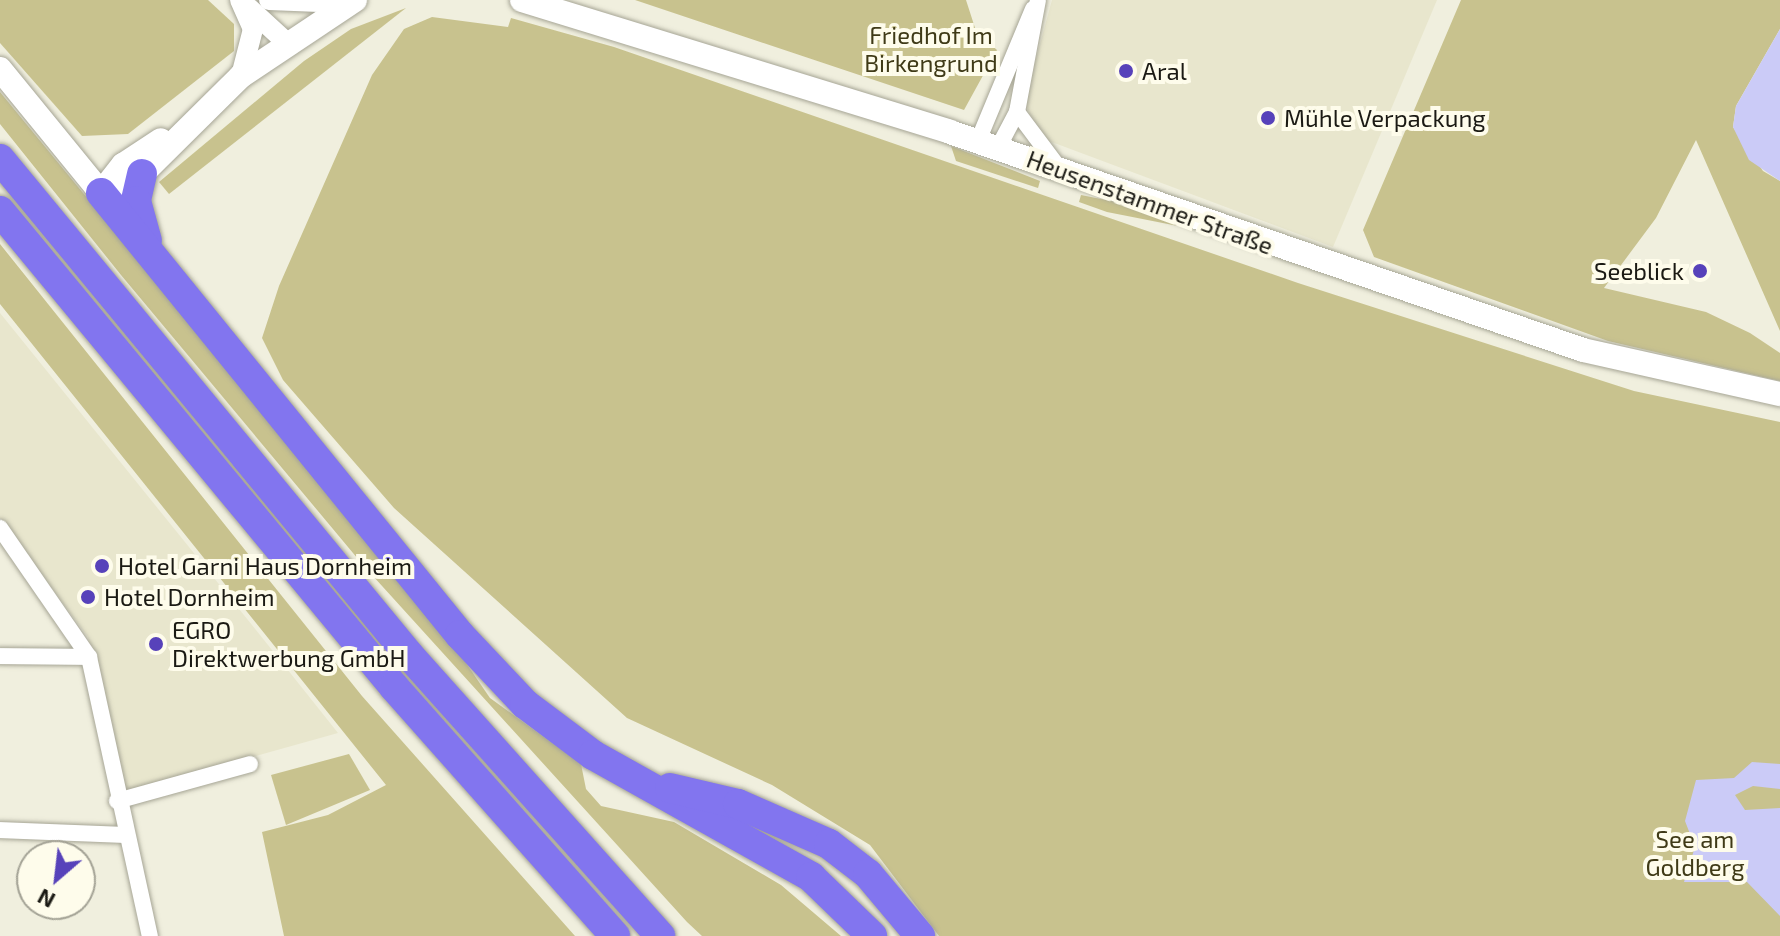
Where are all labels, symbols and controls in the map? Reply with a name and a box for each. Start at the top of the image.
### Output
park label: Friedhof Im Birkengrund [864,21,998,77]
place label: Aral [1142,57,1187,85]
marker: Aral [1117,62,1135,80]
place label: Mühle Verpackung [1284,104,1486,132]
marker: Mühle Verpackung [1259,109,1277,127]
street label: Heusenstammer Straße [1023,144,1277,260]
place label: Seeblick [1594,257,1684,285]
marker: Seeblick [1691,262,1709,280]
place label: Hotel Garni Haus Dornheim [118,552,413,580]
marker: Hotel Garni Haus Dornheim [93,557,111,575]
place label: Hotel Dornheim [104,583,275,611]
marker: Hotel Dornheim [79,588,97,606]
place label: EGRO Direktwerbung GmbH [172,616,406,672]
marker: EGRO Direktwerbung GmbH [147,635,165,653]
park label: See am Goldberg [1645,825,1745,881]
north arrow [16,840,96,920]
text: N [33,884,59,915]

